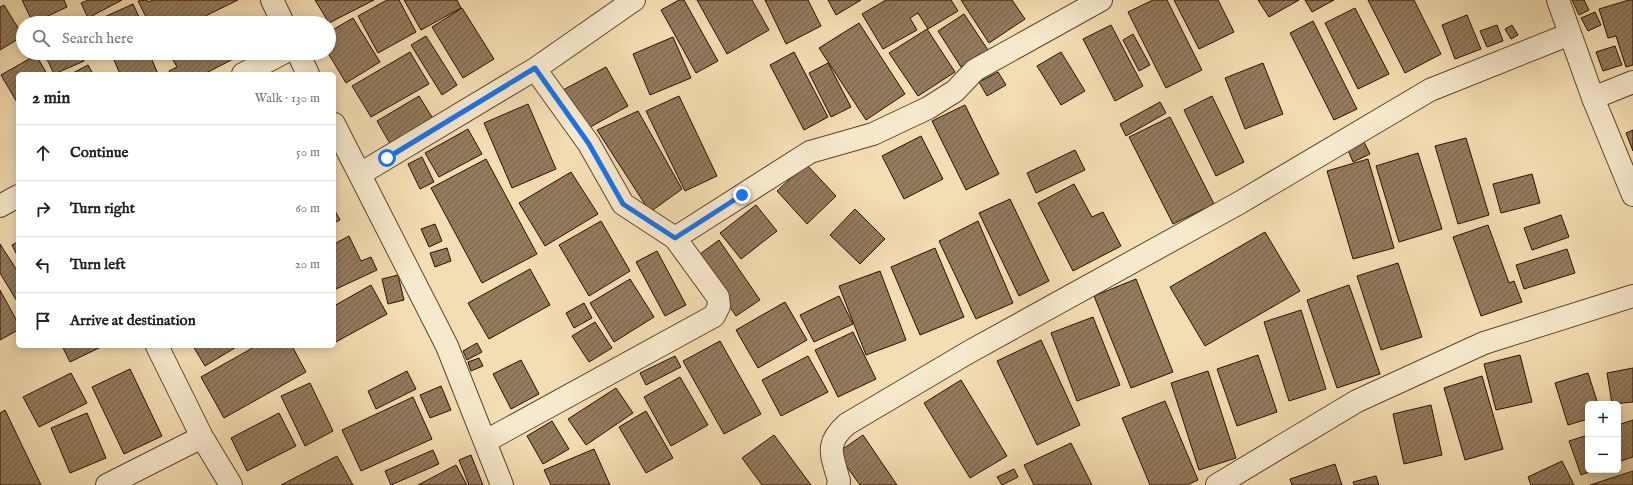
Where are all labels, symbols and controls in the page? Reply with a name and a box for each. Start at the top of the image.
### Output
search box [16,16,336,60]
icon: search [30,27,52,49]
text: Search here [62,29,133,48]
text: 2 min [32,88,70,109]
text: Walk · 130 m [255,90,320,107]
icon: ahead [32,142,54,164]
text: Continue [70,143,128,162]
text: 50 m [296,144,320,161]
route start [378,149,396,167]
route end [733,186,751,204]
icon: right [32,198,54,220]
text: Turn right [70,199,135,218]
text: 60 m [295,200,320,217]
icon: left [32,254,54,276]
text: Turn left [70,255,126,274]
text: 20 m [295,256,320,273]
icon: arrive [32,310,54,332]
text: Arrive at destination [70,311,196,330]
map controls [1585,401,1621,473]
button: + [1585,401,1621,437]
button: − [1585,437,1621,473]

